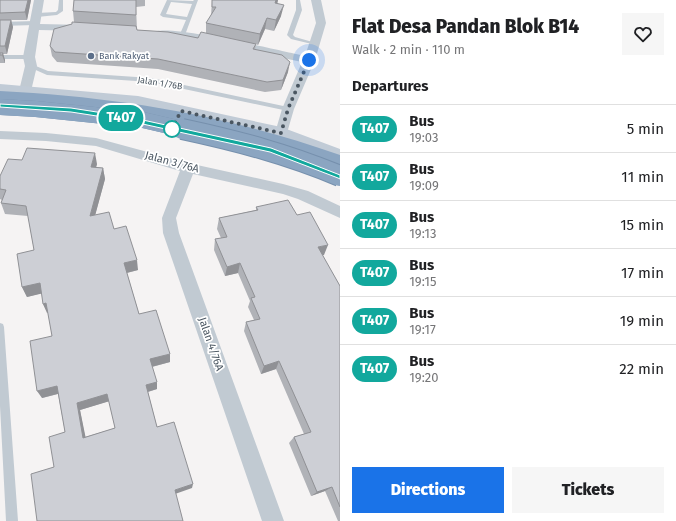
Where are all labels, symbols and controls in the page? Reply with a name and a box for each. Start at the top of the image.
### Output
button: heart [622,13,664,55]
text: Flat Desa Pandan Blok B14 [352,15,579,38]
text: Walk · 2 min · 110 m [352,42,465,57]
your location [299,50,319,70]
marker: Bank Rakyat [86,51,96,61]
place label: Bank Rakyat [99,51,150,61]
street label: Jalan 1/76B [137,75,184,92]
text: Departures [352,77,429,95]
line badge: T407 [93,105,149,131]
text: T407 [106,109,136,126]
text: Bus [409,112,434,130]
unlabelled marker [163,120,181,138]
text: T407 [360,120,389,137]
text: 5 min [627,120,664,138]
text: 19:03 [409,130,438,145]
street label: Jalan 3/76A [143,149,201,176]
text: Bus [409,160,434,178]
text: T407 [360,168,389,185]
text: 11 min [621,168,664,186]
text: 19:09 [409,178,439,193]
text: Bus [409,208,434,226]
text: T407 [360,216,389,233]
text: 15 min [620,216,664,234]
text: 19:13 [409,226,436,241]
text: Bus [409,256,434,274]
text: T407 [360,264,389,281]
text: 17 min [621,264,664,282]
text: 19:15 [409,274,436,289]
text: Bus [409,304,434,322]
text: T407 [360,312,389,329]
text: 19 min [620,312,664,330]
street label: Jalan 4/76A [196,315,226,373]
text: 19:17 [409,322,436,337]
text: Bus [409,352,434,370]
text: T407 [360,360,389,377]
text: 22 min [619,360,664,378]
text: 19:20 [409,370,439,385]
button: Directions [352,467,504,513]
button: Tickets [512,467,664,513]

